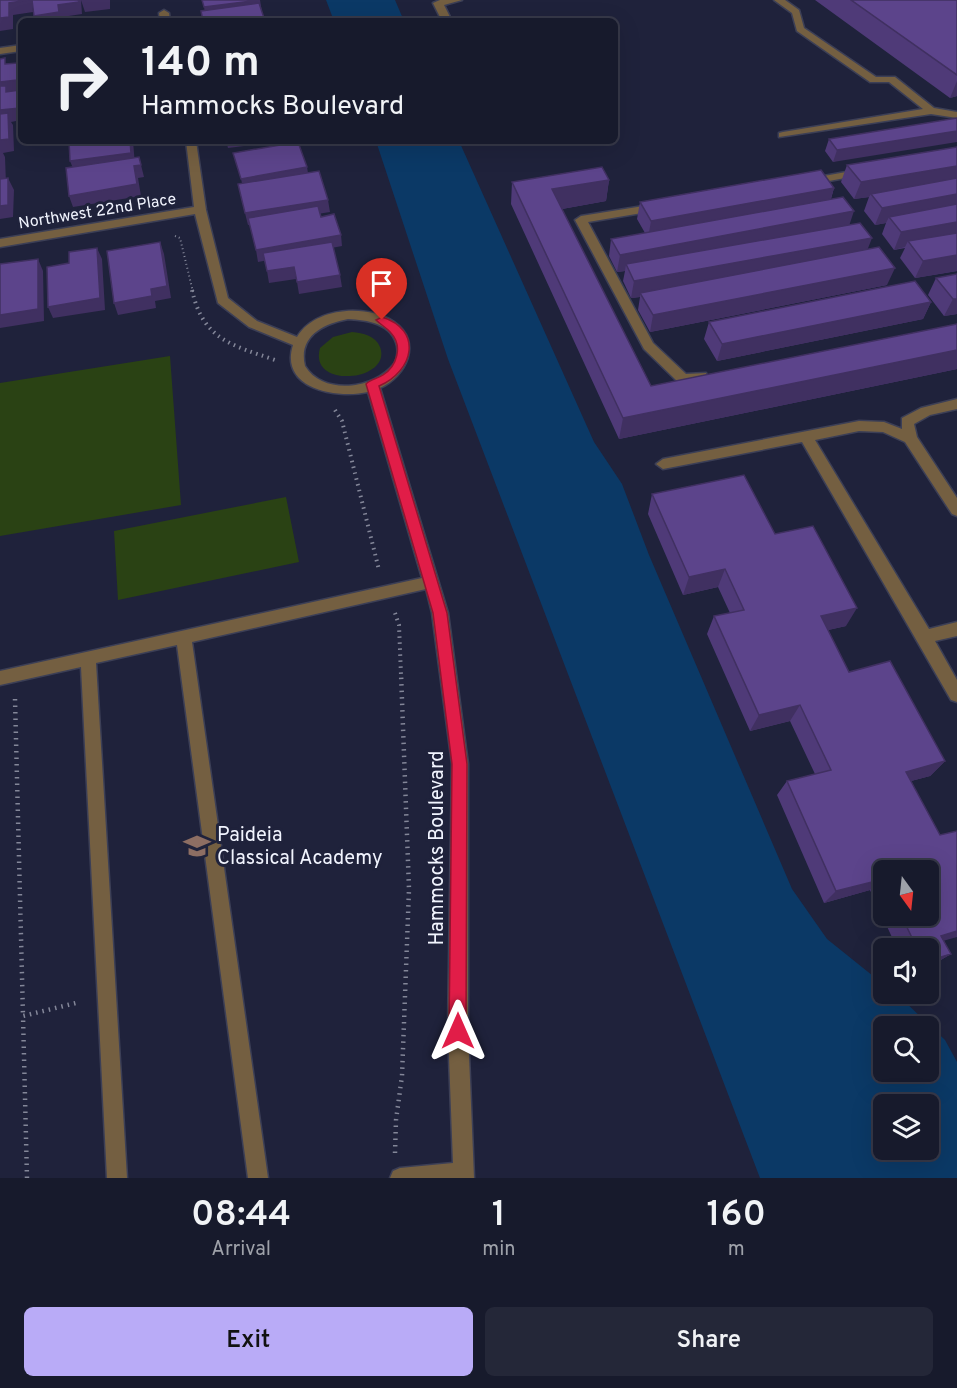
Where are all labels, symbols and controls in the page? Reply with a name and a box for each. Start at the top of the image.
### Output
text: 140 m [141,38,260,91]
icon: right [42,42,120,120]
text: Hammocks Boulevard [141,90,404,124]
street label: Northwest 22nd Place [17,190,178,234]
pin [356,258,407,320]
icon: arrive [365,267,398,300]
street label: Hammocks Boulevard [425,751,451,945]
place label: Paideia Classical Academy [217,823,383,872]
school or university icon: Paideia Classical Academy [182,831,212,861]
north arrow [873,860,939,926]
map controls [873,860,939,1160]
button: sound [873,938,939,1004]
position arrow [426,999,490,1063]
button: search [873,1016,939,1082]
button: layers [873,1094,939,1160]
text: 08:44 [191,1193,291,1239]
text: 1 [492,1193,506,1239]
text: 160 [707,1193,766,1239]
text: Arrival [211,1237,271,1263]
text: min [482,1237,516,1263]
text: m [728,1237,745,1263]
button: Exit [24,1307,473,1376]
button: Share [485,1307,933,1376]

